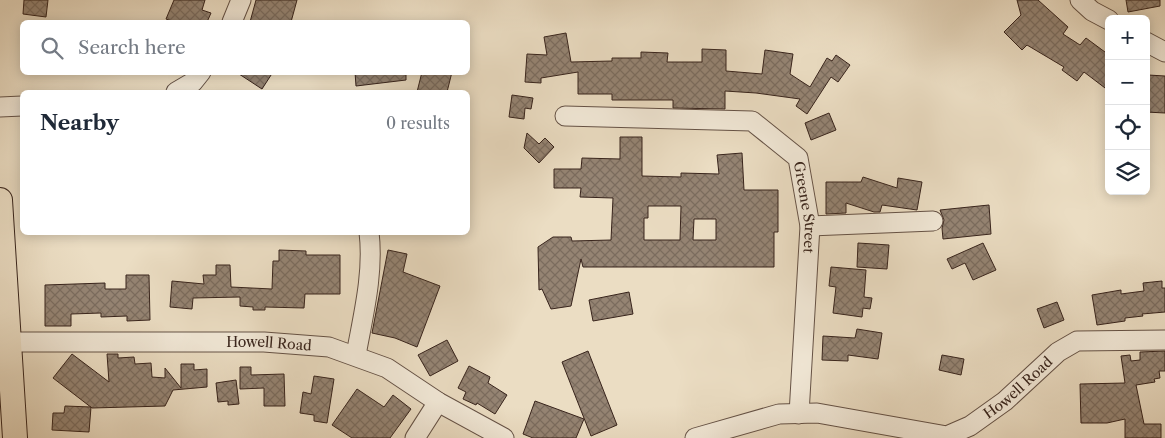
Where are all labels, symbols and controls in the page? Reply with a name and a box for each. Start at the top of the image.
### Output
map controls [1105,15,1150,195]
button: + [1105,15,1150,60]
search box [20,20,470,75]
icon: search [38,34,66,62]
text: Search here [78,36,186,59]
button: − [1105,60,1150,105]
button: locate [1105,105,1150,150]
text: Nearby [40,110,119,135]
text: 0 results [386,113,450,133]
button: layers [1105,150,1150,195]
street label: Greene Street [790,160,819,254]
street label: Howell Road [226,333,313,355]
street label: Howell Road [980,352,1057,422]

